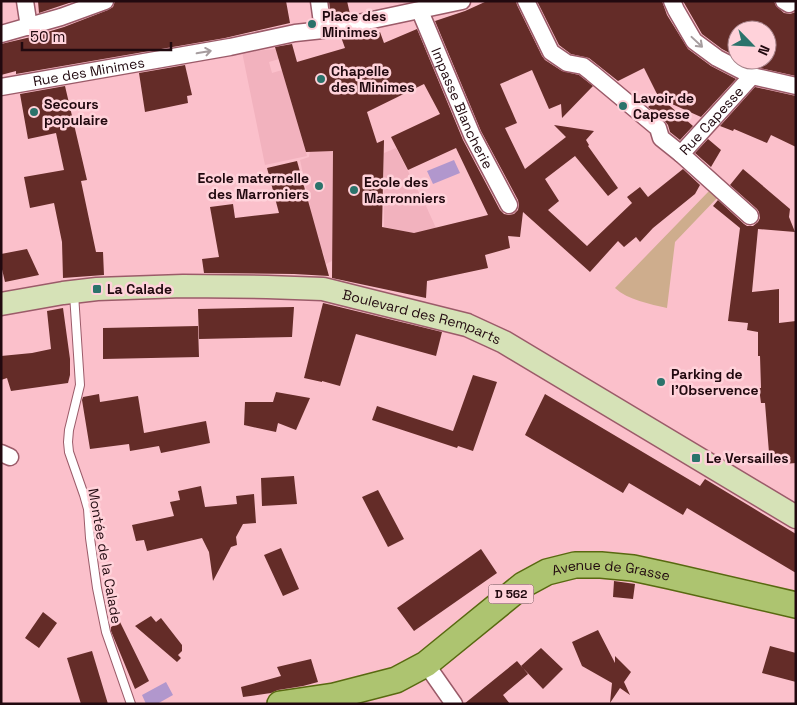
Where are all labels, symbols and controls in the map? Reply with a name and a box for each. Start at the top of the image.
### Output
place label: Place des Minimes [322,7,386,41]
marker: Place des Minimes [306,18,318,30]
scale bar [22,20,171,52]
north arrow [727,20,777,70]
text: 50 m [30,27,65,46]
one-way arrow [691,36,704,48]
text: N [754,42,774,58]
street label: Impasse Blancherie [427,45,497,172]
one-way arrow [196,46,212,56]
street label: Rue des Minimes [31,53,146,90]
place label: Chapelle des Minimes [331,62,415,96]
marker: Chapelle des Minimes [315,73,327,85]
street label: Rue Capesse [676,82,747,159]
place label: Lavoir de Capesse [633,89,694,123]
place label: Secours populaire [44,95,108,129]
marker: Lavoir de Capesse [617,100,629,112]
marker: Secours populaire [28,106,40,118]
place label: Ecole maternelle des Marroniers [198,169,309,203]
place label: Ecole des Marronniers [364,173,446,207]
marker: Ecole maternelle des Marroniers [313,180,325,192]
marker: Ecole des Marronniers [348,184,360,196]
place label: La Calade [107,280,172,298]
marker: La Calade [91,283,103,295]
street label: Boulevard des Remparts [341,285,504,348]
place label: Parking de l'Observence [671,365,759,399]
marker: Parking de l'Observence [655,376,667,388]
place label: Le Versailles [706,449,789,467]
marker: Le Versailles [690,452,702,464]
street label: Montée de la Calade [84,487,126,625]
street label: Avenue de Grasse [550,556,672,585]
road number: D 562 [488,584,534,604]

